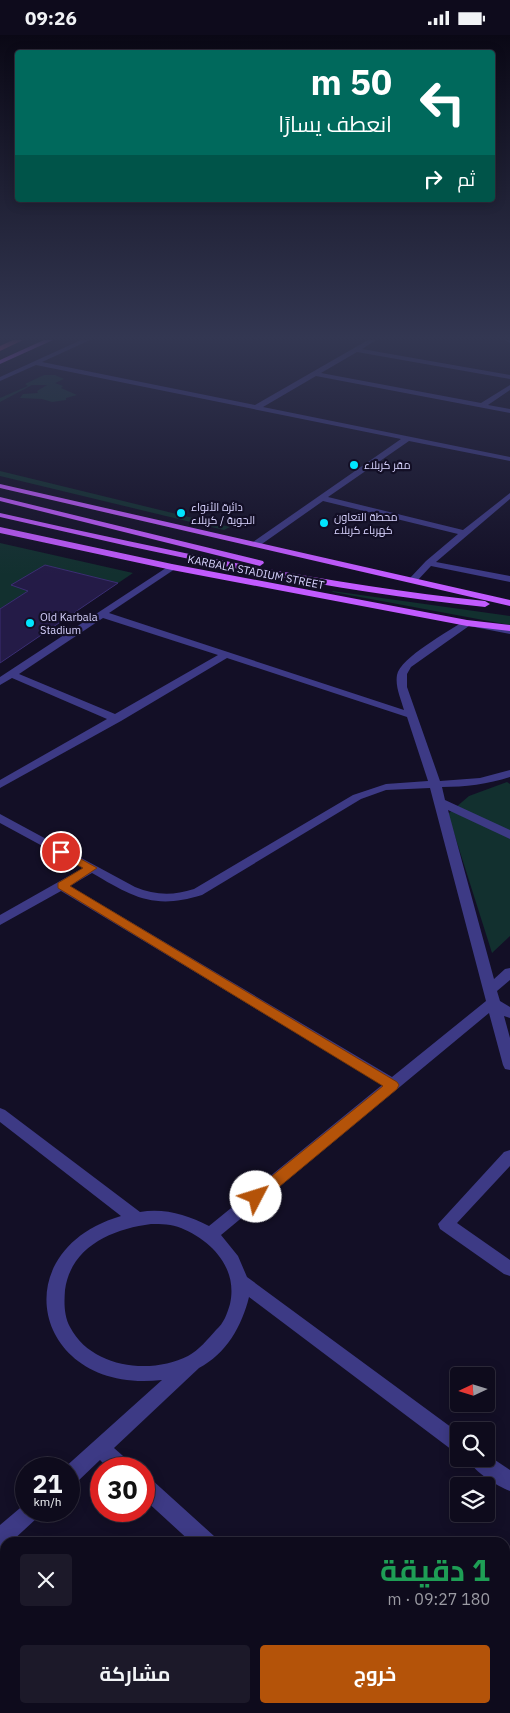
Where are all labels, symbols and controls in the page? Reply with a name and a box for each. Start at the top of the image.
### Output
text: 09:26 [25,6,77,30]
text: 50 m [310,59,392,105]
icon: left [410,70,475,135]
text: انعطف يسارًا [278,109,392,138]
icon: right [419,165,447,193]
text: ثم [457,167,475,191]
place label: مقر كربلاء [364,458,410,472]
marker: مقر كربلاء [348,459,360,471]
place label: دائرة الأنواء الجوية / كربلاء [191,500,255,527]
marker: دائرة الأنواء الجوية / كربلاء [175,507,187,519]
place label: محطة التعاون كهرباء كربلاء [334,510,398,537]
marker: محطة التعاون كهرباء كربلاء [318,517,330,529]
street label: KARBALA STADIUM STREET [186,552,326,592]
place label: Old Karbala Stadium [40,610,98,637]
marker: Old Karbala Stadium [24,617,36,629]
pin [40,831,82,873]
icon: arrive [47,838,75,866]
position arrow [229,1170,281,1222]
north arrow [450,1367,495,1413]
map controls [450,1367,495,1522]
button: search [450,1422,495,1467]
speed limit sign: 30 [90,1457,155,1522]
text: 21 [32,1467,63,1500]
button: layers [450,1477,495,1522]
text: km/h [33,1494,62,1509]
text: 1 دقيقة [380,1550,490,1589]
button: close [20,1554,72,1606]
text: 180 m · 09:27 [388,1589,490,1609]
button: مشاركة [20,1645,250,1703]
button: خروج [260,1645,490,1703]

